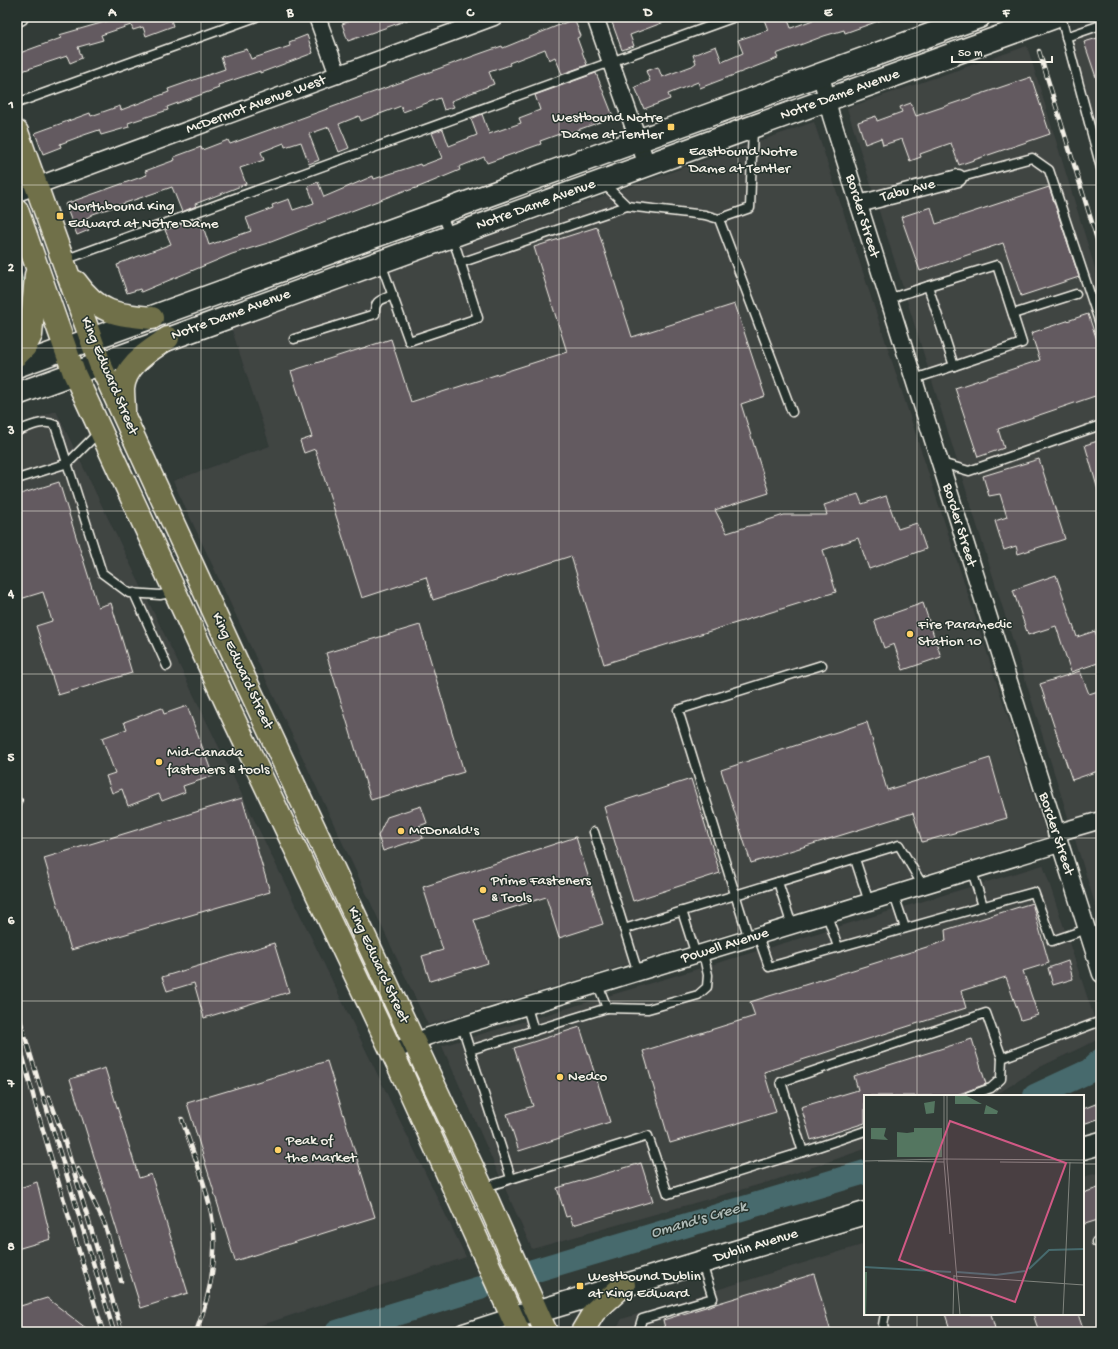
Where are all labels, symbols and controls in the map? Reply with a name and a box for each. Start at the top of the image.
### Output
text: A [107,6,117,21]
text: B [286,6,295,21]
text: C [465,6,475,21]
text: D [643,6,653,21]
text: E [824,6,833,21]
text: F [1002,6,1011,21]
scale bar [952,38,1052,64]
text: 50 m [958,47,983,61]
street label: Notre Dame Avenue [778,65,902,125]
street label: McDermot Avenue West [184,71,330,139]
text: 1 [7,98,14,113]
place label: Westbound Notre Dame at Tentler [552,109,665,144]
marker: Westbound Notre Dame at Tentler [666,122,676,132]
place label: Eastbound Notre Dame at Tentler [688,143,798,178]
marker: Eastbound Notre Dame at Tentler [676,156,686,166]
street label: Border Street [841,171,884,262]
street label: Notre Dame Avenue [474,175,598,235]
street label: Tabu Ave [878,175,938,207]
place label: Northbound King Edward at Notre Dame [68,198,219,233]
marker: Northbound King Edward at Notre Dame [55,211,65,221]
text: 2 [8,261,15,276]
street label: Notre Dame Avenue [169,285,293,345]
street label: King Edward Street [76,314,143,439]
text: 3 [7,424,15,439]
street label: Border Street [938,480,981,571]
text: 4 [7,587,15,602]
street label: King Edward Street [207,610,278,734]
place label: Fire Paramedic Station 10 [917,616,1012,651]
marker: Fire Paramedic Station 10 [905,629,915,639]
place label: Mid-Canada fasteners & tools [166,744,270,779]
text: 5 [8,751,15,766]
marker: Mid-Canada fasteners & tools [154,757,164,767]
street label: Border Street [1034,789,1078,880]
place label: McDonald's [409,822,479,840]
marker: McDonald's [396,826,406,836]
place label: Prime Fasteners & Tools [490,872,591,907]
marker: Prime Fasteners & Tools [478,885,488,895]
street label: King Edward Street [343,904,414,1028]
text: 6 [8,914,15,929]
street label: Powell Avenue [678,924,771,968]
place label: Nedco [568,1068,607,1086]
marker: Nedco [555,1072,565,1082]
text: 7 [7,1077,16,1092]
inset map [864,1095,1084,1315]
place label: Peak of the Market [285,1132,358,1167]
marker: Peak of the Market [273,1145,283,1155]
water label: Omand's Creek [649,1198,751,1244]
street label: Dublin Avenue [711,1225,801,1268]
text: 8 [7,1240,15,1255]
place label: Westbound Dublin at King Edward [588,1268,701,1303]
marker: Westbound Dublin at King Edward [575,1281,585,1291]

